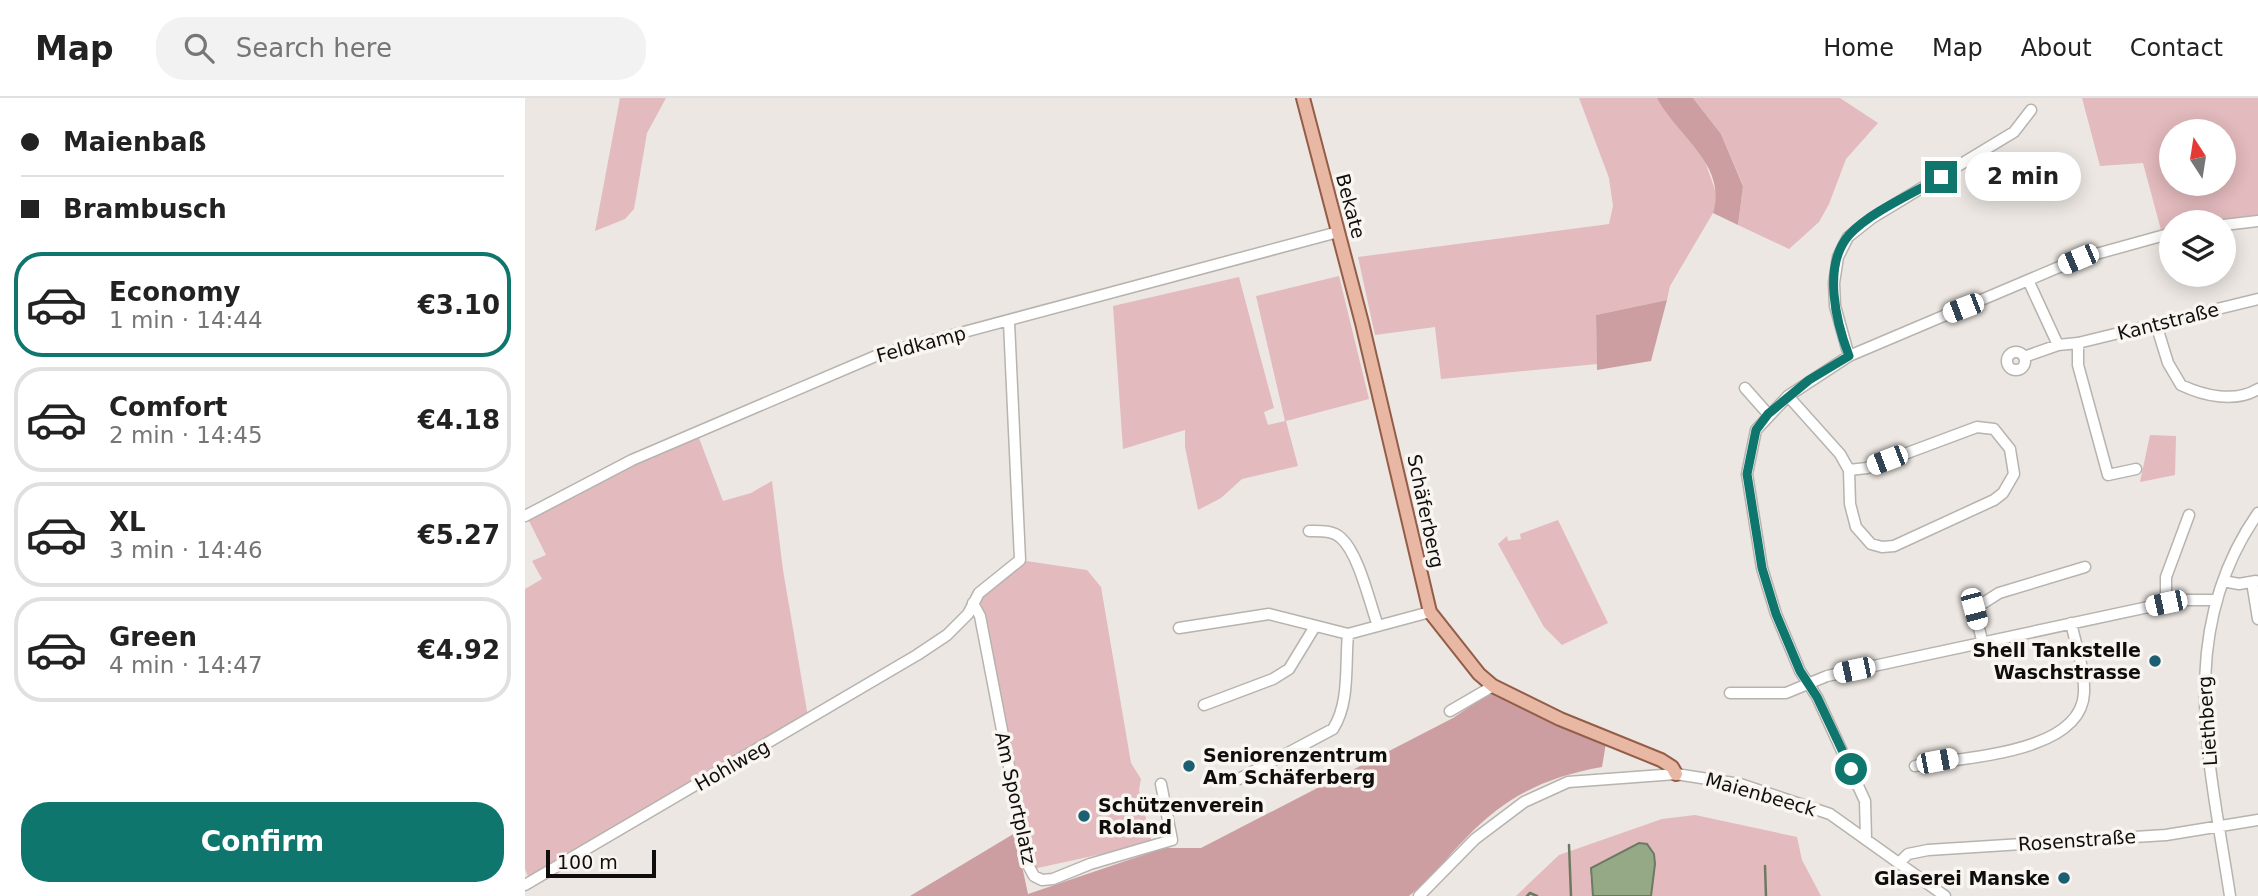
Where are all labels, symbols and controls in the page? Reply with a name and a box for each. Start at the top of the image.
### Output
search box [156,17,646,80]
text: Map [35,29,114,68]
icon: search [180,29,218,67]
text: Search here [236,33,392,63]
text: Home [1823,34,1894,62]
text: Map [1932,34,1983,62]
text: About [2021,34,2092,62]
text: Contact [2130,34,2223,62]
north arrow [2159,119,2237,196]
map controls [2159,119,2236,287]
text: Maienbaß [63,127,206,157]
callout: 2 min [1965,153,2081,202]
route end [1925,161,1957,193]
text: 2 min [1987,163,2059,189]
street label: Bekate [1332,171,1370,241]
text: Brambusch [63,194,227,224]
button: layers [2159,210,2236,287]
car [2055,241,2102,277]
icon: car [25,273,88,336]
text: Economy [109,277,240,307]
text: €3.10 [418,290,500,320]
car [1940,291,1987,325]
street label: Kantstraße [2115,298,2221,344]
text: 1 min · 14:44 [109,307,263,333]
street label: Feldkamp [874,321,968,367]
icon: car [25,388,88,451]
text: Comfort [109,392,227,422]
text: €4.18 [418,405,500,435]
text: 2 min · 14:45 [109,422,263,448]
car [1864,443,1911,477]
street label: Schäferberg [1403,452,1449,570]
icon: car [25,503,88,566]
text: XL [109,507,146,537]
text: €5.27 [418,520,500,550]
text: 3 min · 14:46 [109,537,263,563]
car [1959,586,1990,632]
car [2144,588,2189,618]
icon: car [25,618,88,681]
text: Green [109,622,197,652]
text: €4.92 [418,635,500,665]
place label: Shell Tankstelle Waschstrasse [1973,639,2141,683]
text: 4 min · 14:47 [109,652,263,678]
marker: Shell Tankstelle Waschstrasse [2147,653,2163,669]
car [1832,655,1877,685]
street label: Liethberg [2193,675,2221,767]
street label: Am Sportplatz [991,730,1041,866]
street label: Hohlweg [691,735,773,795]
place label: Seniorenzentrum Am Schäferberg [1203,744,1388,788]
car [1915,747,1960,775]
route start [1835,753,1867,785]
marker: Seniorenzentrum Am Schäferberg [1181,758,1197,774]
street label: Maienbeeck [1703,768,1819,820]
place label: Schützenverein Roland [1098,794,1264,838]
button: Confirm [21,802,504,882]
marker: Schützenverein Roland [1076,808,1092,824]
street label: Rosenstraße [2017,825,2137,855]
scale bar [546,847,656,879]
text: 100 m [557,851,618,873]
place label: Glaserei Manske [1874,867,2050,889]
marker: Glaserei Manske [2056,870,2072,886]

